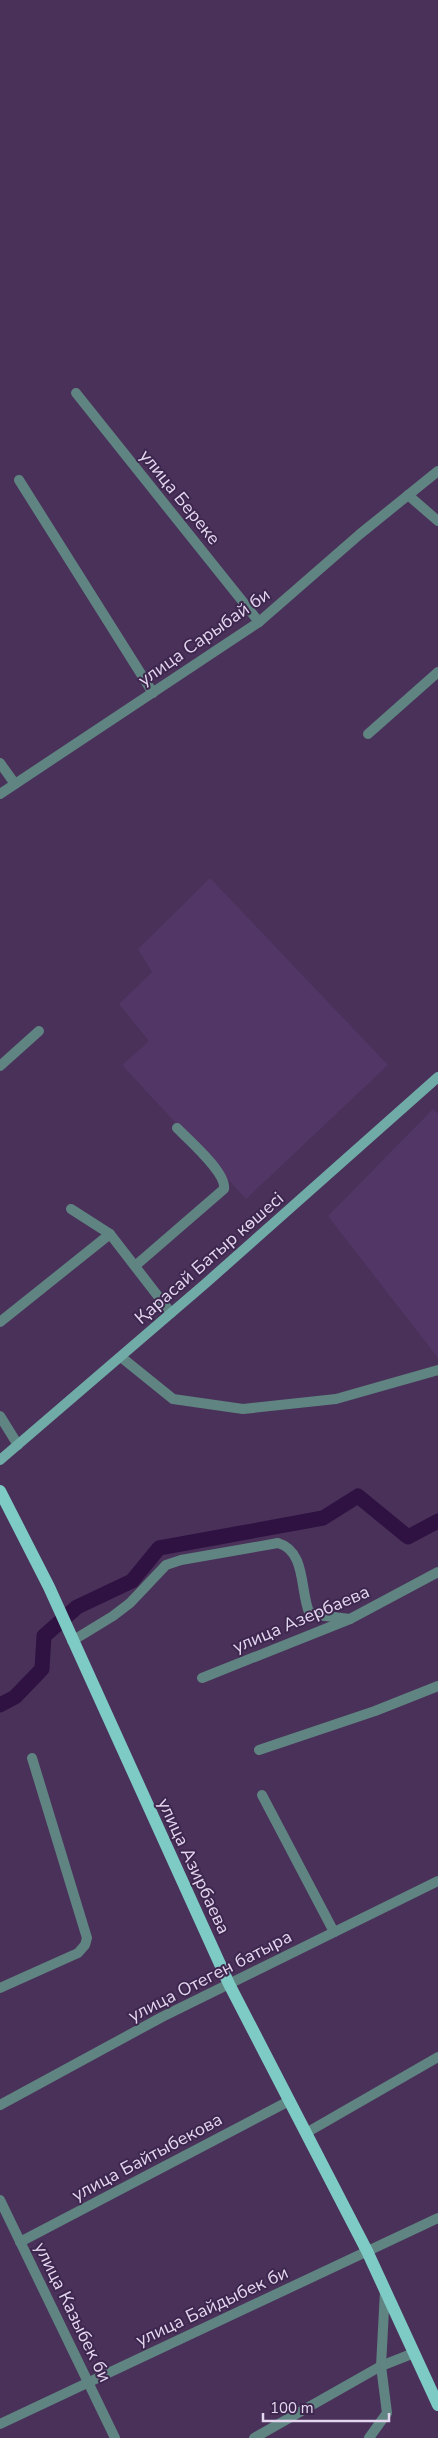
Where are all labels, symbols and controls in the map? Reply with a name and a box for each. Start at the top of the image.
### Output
street label: улица Береке [134,444,226,550]
street label: улица Сарыбай би [133,582,275,692]
street label: Қарасай Батыр көшесі [129,1187,289,1329]
street label: улица Азербаева [229,1579,373,1659]
street label: улица Азирбаева [152,1794,236,1938]
street label: улица Отеген батыра [124,1924,296,2028]
street label: улица Байтыбекова [68,2107,226,2207]
street label: улица Казыбек би [29,2238,117,2386]
street label: улица Байдыбек би [132,2260,292,2352]
scale bar [263,2390,389,2422]
text: 100 m [270,2398,314,2418]

